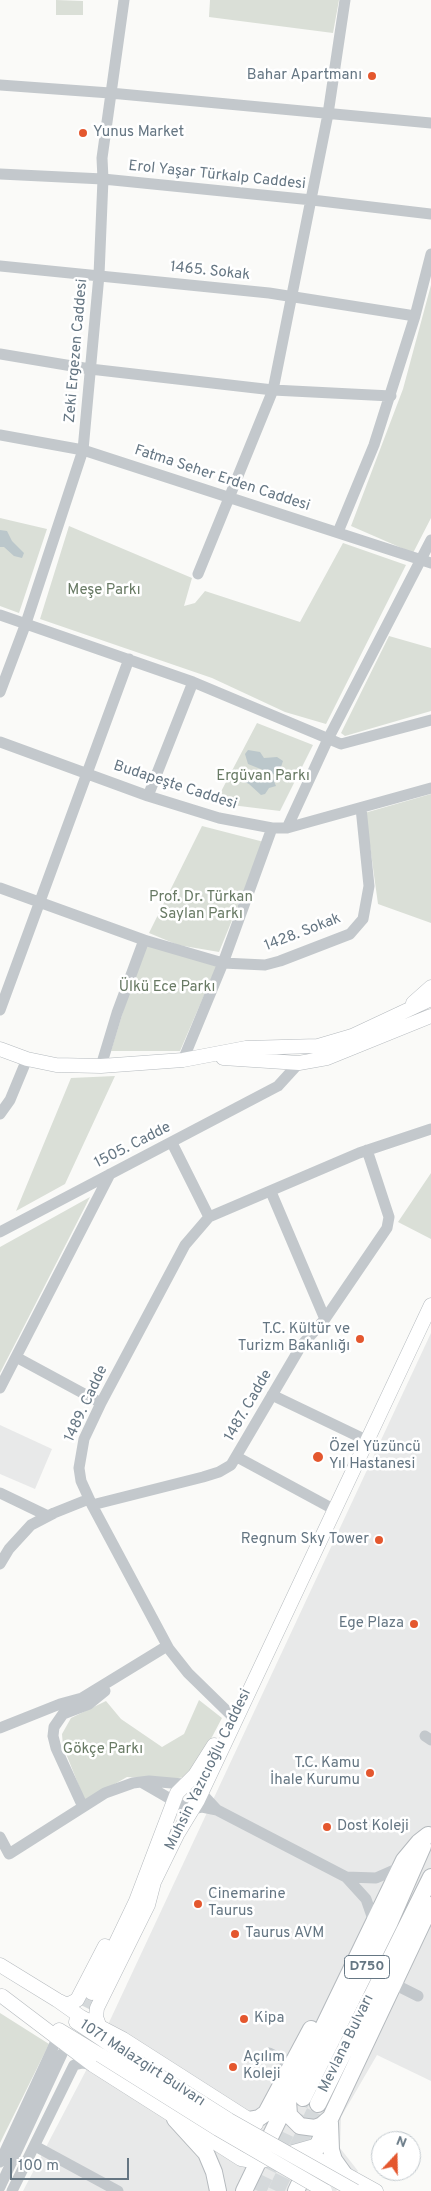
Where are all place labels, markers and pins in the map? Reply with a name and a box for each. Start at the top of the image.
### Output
place label: Bahar Apartmanı [247,67,362,85]
marker: Bahar Apartmanı [366,70,378,82]
place label: Yunus Market [93,124,184,142]
marker: Yunus Market [77,127,89,139]
place label: T.C. Kültür ve Turizm Bakanlığı [238,1321,350,1356]
marker: T.C. Kültür ve Turizm Bakanlığı [354,1333,366,1345]
place label: Özel Yüzüncü Yıl Hastanesi [329,1439,421,1474]
marker: Özel Yüzüncü Yıl Hastanesi [311,1450,325,1464]
place label: Regnum Sky Tower [241,1531,369,1549]
marker: Regnum Sky Tower [373,1534,385,1546]
place label: Ege Plaza [339,1615,404,1633]
marker: Ege Plaza [408,1618,420,1630]
place label: T.C. Kamu İhale Kurumu [270,1755,360,1790]
marker: T.C. Kamu İhale Kurumu [364,1767,376,1779]
place label: Dost Koleji [337,1818,409,1836]
marker: Dost Koleji [321,1821,333,1833]
place label: Cinemarine Taurus [208,1886,286,1921]
marker: Cinemarine Taurus [192,1898,204,1910]
place label: Taurus AVM [245,1925,324,1943]
marker: Taurus AVM [229,1928,241,1940]
place label: Kipa [254,2010,284,2028]
marker: Kipa [238,2013,250,2025]
place label: Açılım Koleji [243,2049,285,2084]
marker: Açılım Koleji [227,2061,239,2073]

